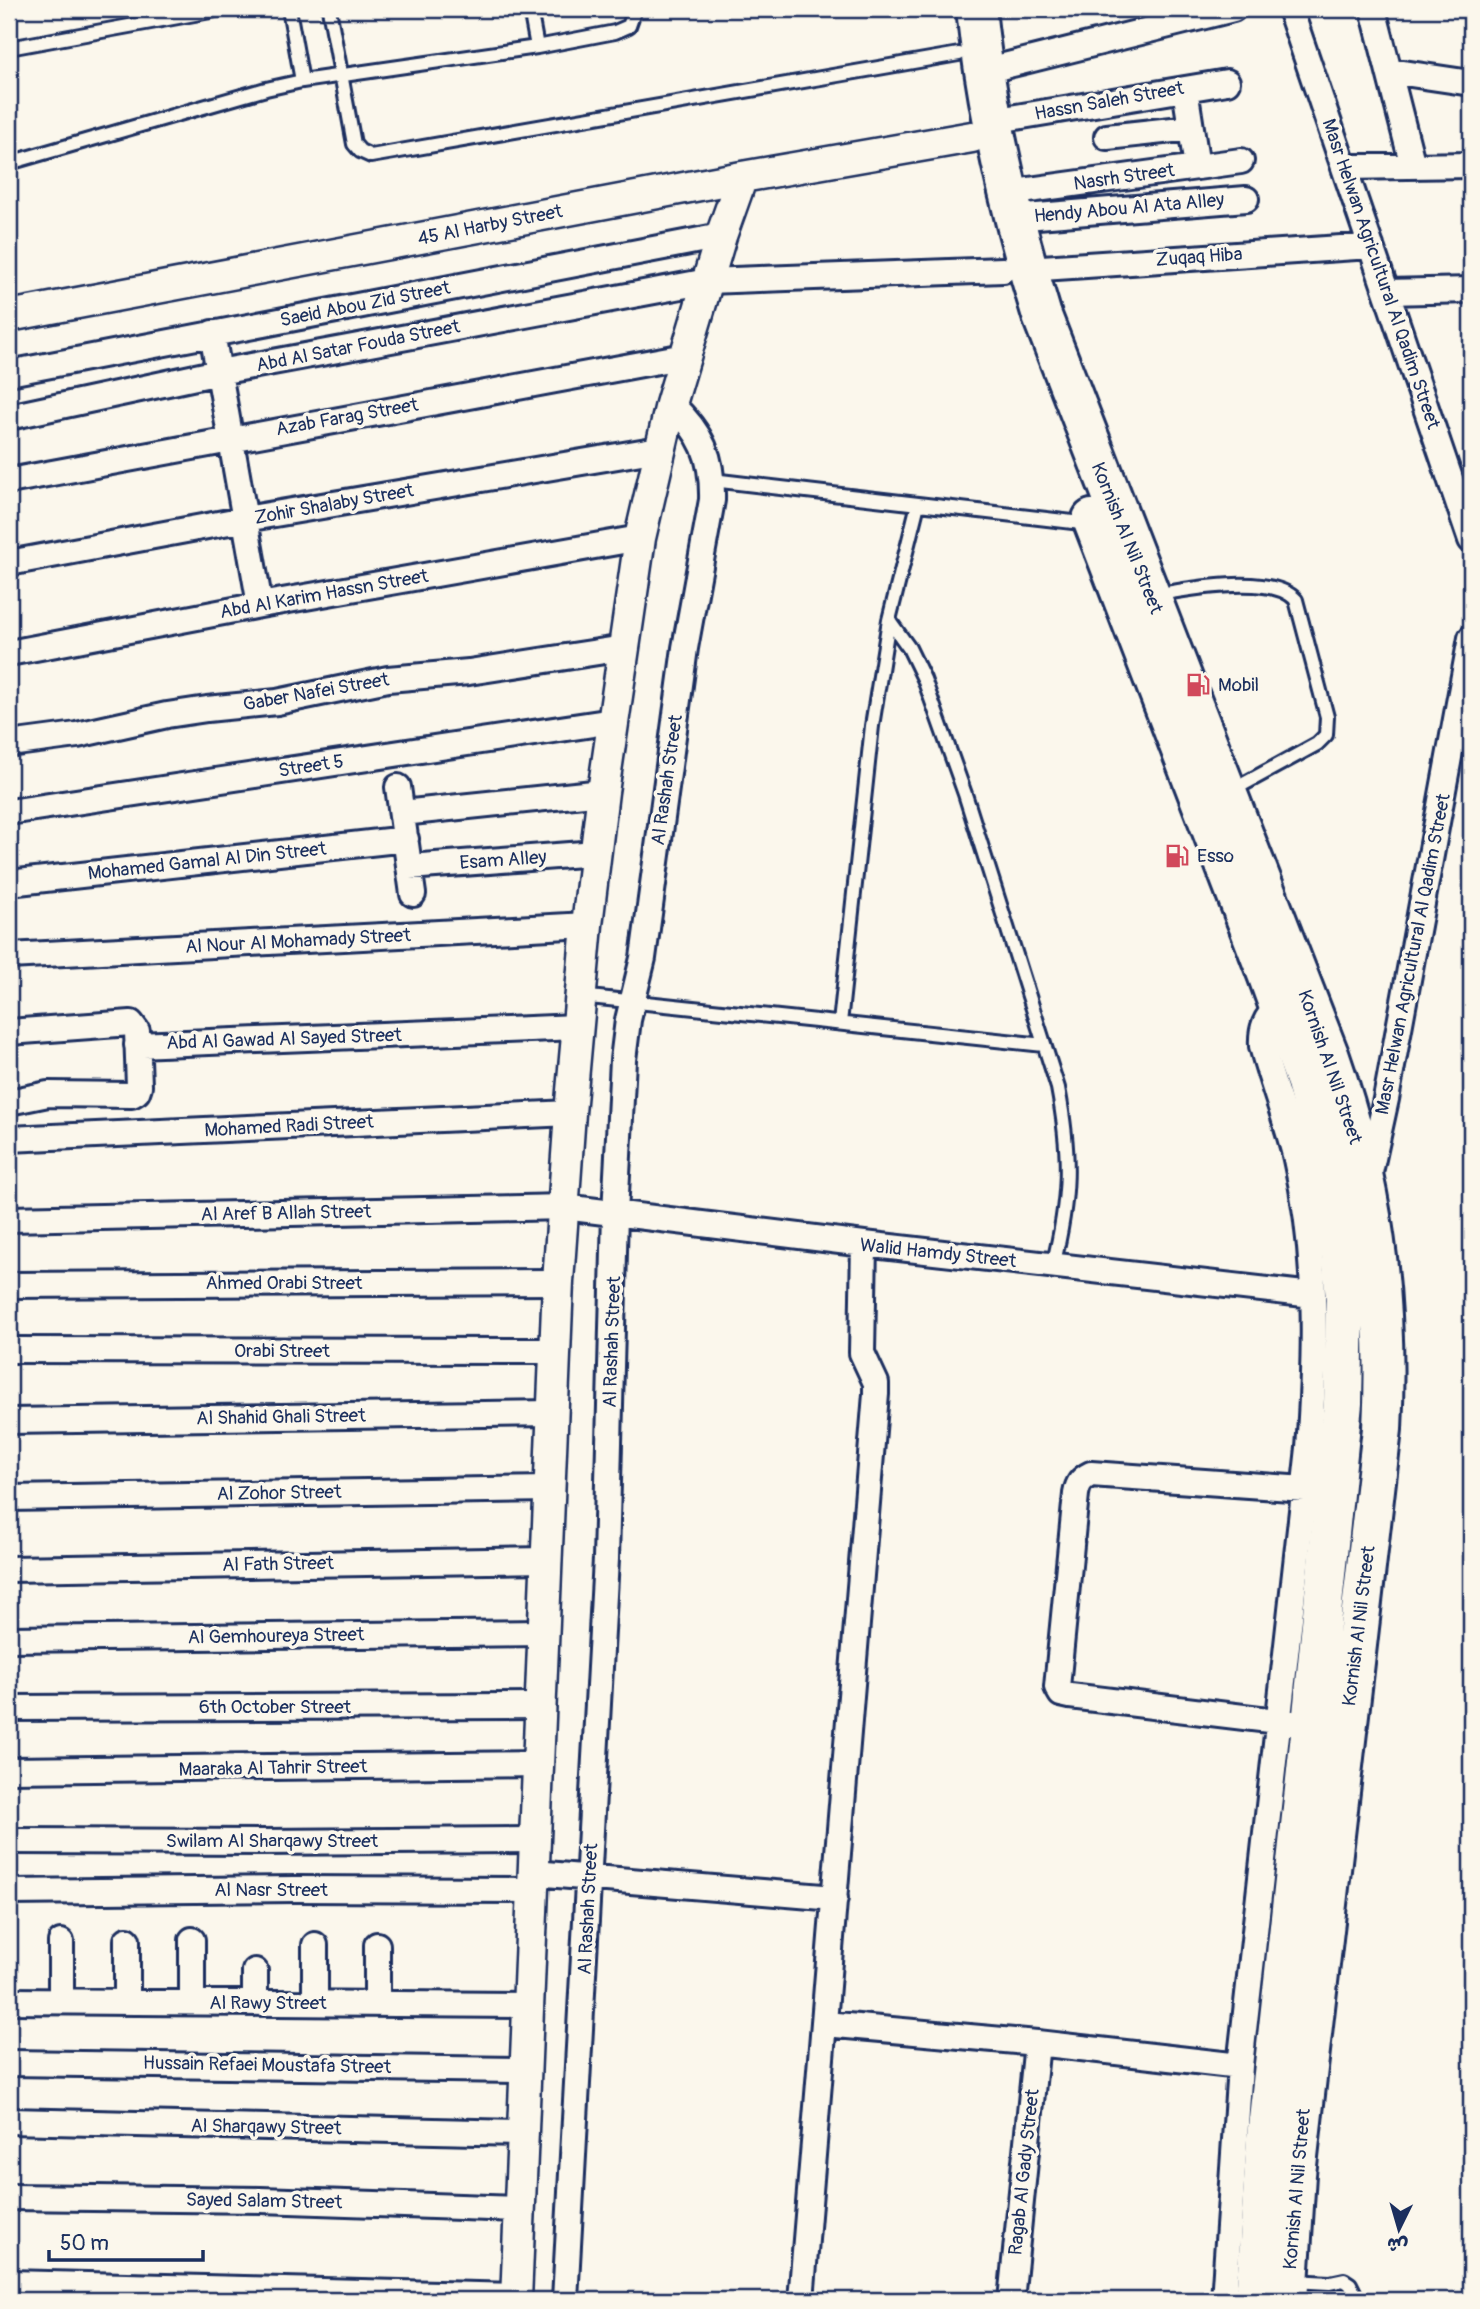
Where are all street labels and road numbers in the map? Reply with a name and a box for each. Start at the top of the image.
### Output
street label: Hassn Saleh Street [1033,76,1186,126]
street label: Masr Helwan Agricultural Al Qadim Street [1317,116,1446,433]
street label: Nasrh Street [1072,158,1176,196]
street label: Hendy Abou Al Ata Alley [1033,188,1225,228]
street label: 45 Al Harby Street [415,199,565,251]
street label: Zuqaq Hiba [1155,242,1243,272]
street label: Saeid Abou Zid Street [278,276,452,332]
street label: Abd Al Satar Fouda Street [254,314,462,378]
street label: Azab Farag Street [274,393,420,441]
street label: Kornish Al Nil Street [1086,459,1169,618]
street label: Zohir Shalaby Street [253,478,416,530]
street label: Abd Al Karim Hassn Street [218,564,430,624]
street label: Gaber Nafei Street [241,667,391,717]
street label: Al Rashah Street [646,713,688,847]
street label: Street 5 [277,749,345,783]
street label: Masr Helwan Agricultural Al Qadim Street [1370,791,1456,1117]
street label: Mohamed Gamal Al Din Street [87,837,328,885]
street label: Esam Alley [459,845,547,875]
street label: Al Nour Al Mohamady Street [185,923,412,959]
street label: Kornish Al Nil Street [1292,987,1368,1148]
street label: Abd Al Gawad Al Sayed Street [166,1023,403,1055]
street label: Mohamed Radi Street [204,1110,375,1142]
street label: Al Aref B Allah Street [201,1200,372,1226]
street label: Walid Hamdy Street [859,1233,1018,1273]
street label: Ahmed Orabi Street [206,1271,363,1295]
street label: Al Rashah Street [598,1275,626,1408]
street label: Orabi Street [234,1339,330,1363]
street label: Al Shahid Ghali Street [196,1404,366,1430]
street label: Al Zohor Street [216,1480,342,1506]
street label: Kornish Al Nil Street [1337,1544,1381,1708]
street label: Al Fath Street [222,1551,334,1577]
street label: Al Gemhoureya Street [187,1622,365,1650]
street label: 6th October Street [199,1695,352,1719]
street label: Maaraka Al Tahrir Street [179,1754,368,1782]
street label: Swilam Al Sharqawy Street [166,1829,379,1853]
street label: Al Rashah Street [573,1842,603,1975]
street label: Al Nasr Street [214,1878,328,1902]
street label: Al Rawy Street [209,1991,327,2015]
street label: Hussain Refaei Moustafa Street [143,2051,392,2079]
street label: Ragab Al Gady Street [1003,2087,1045,2256]
street label: Kornish Al Nil Street [1278,2107,1316,2270]
street label: Al Sharqawy Street [190,2114,342,2140]
street label: Sayed Salam Street [186,2188,343,2214]

